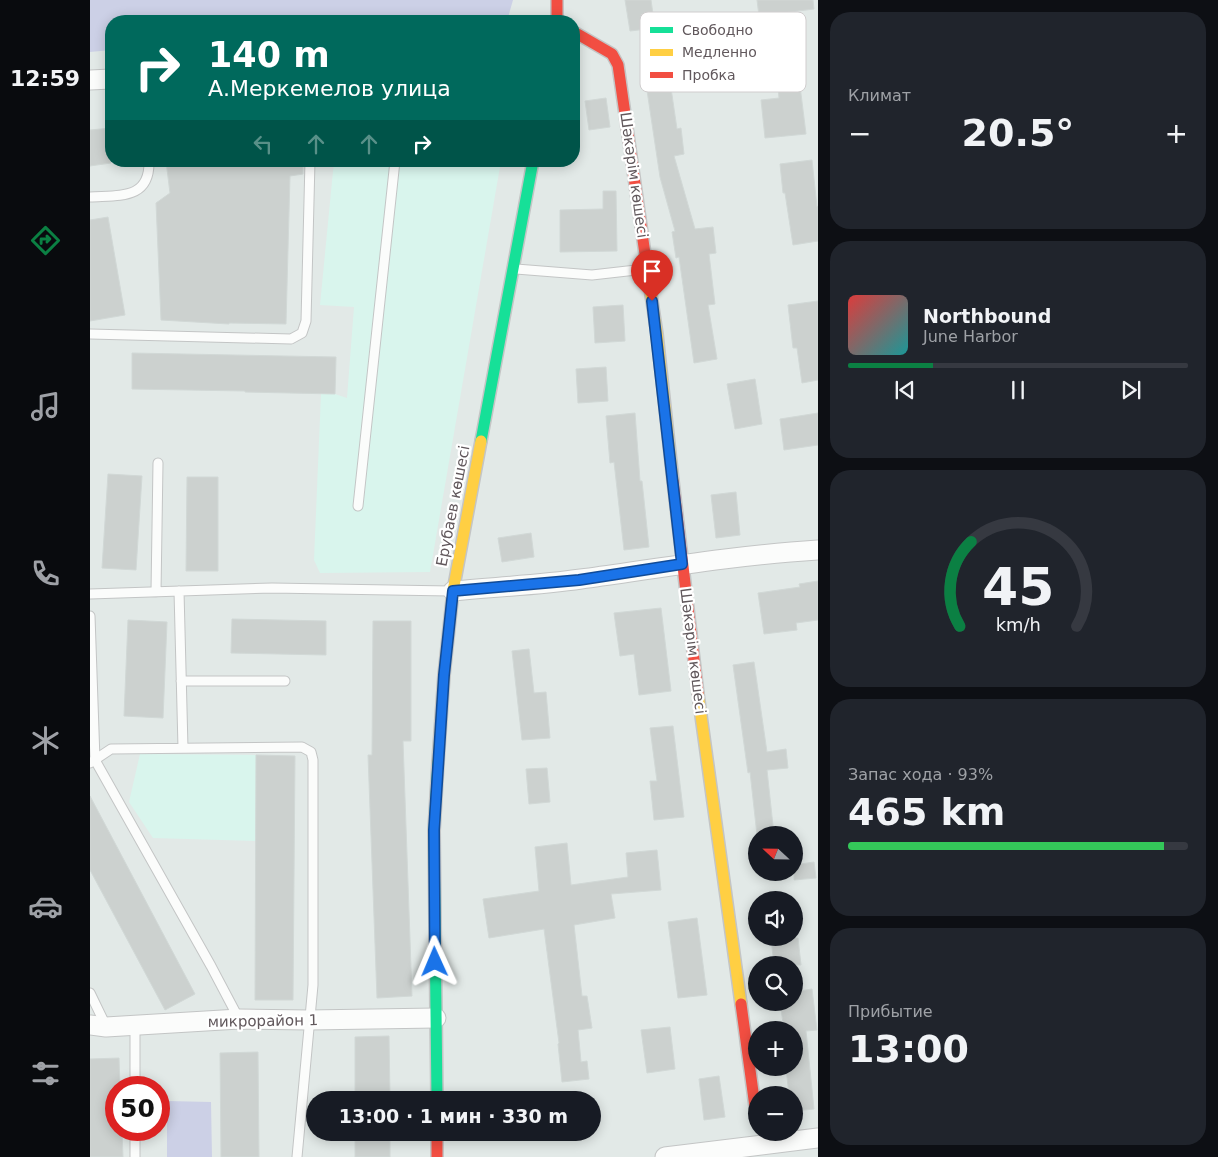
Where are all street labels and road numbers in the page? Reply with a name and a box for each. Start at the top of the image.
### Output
street label: Шәкәрім көшесі [616,111,652,239]
street label: Ерубаев көшесі [432,444,474,568]
street label: Шәкәрім көшесі [676,587,710,715]
street label: микрорайон 1 [208,1011,318,1031]

